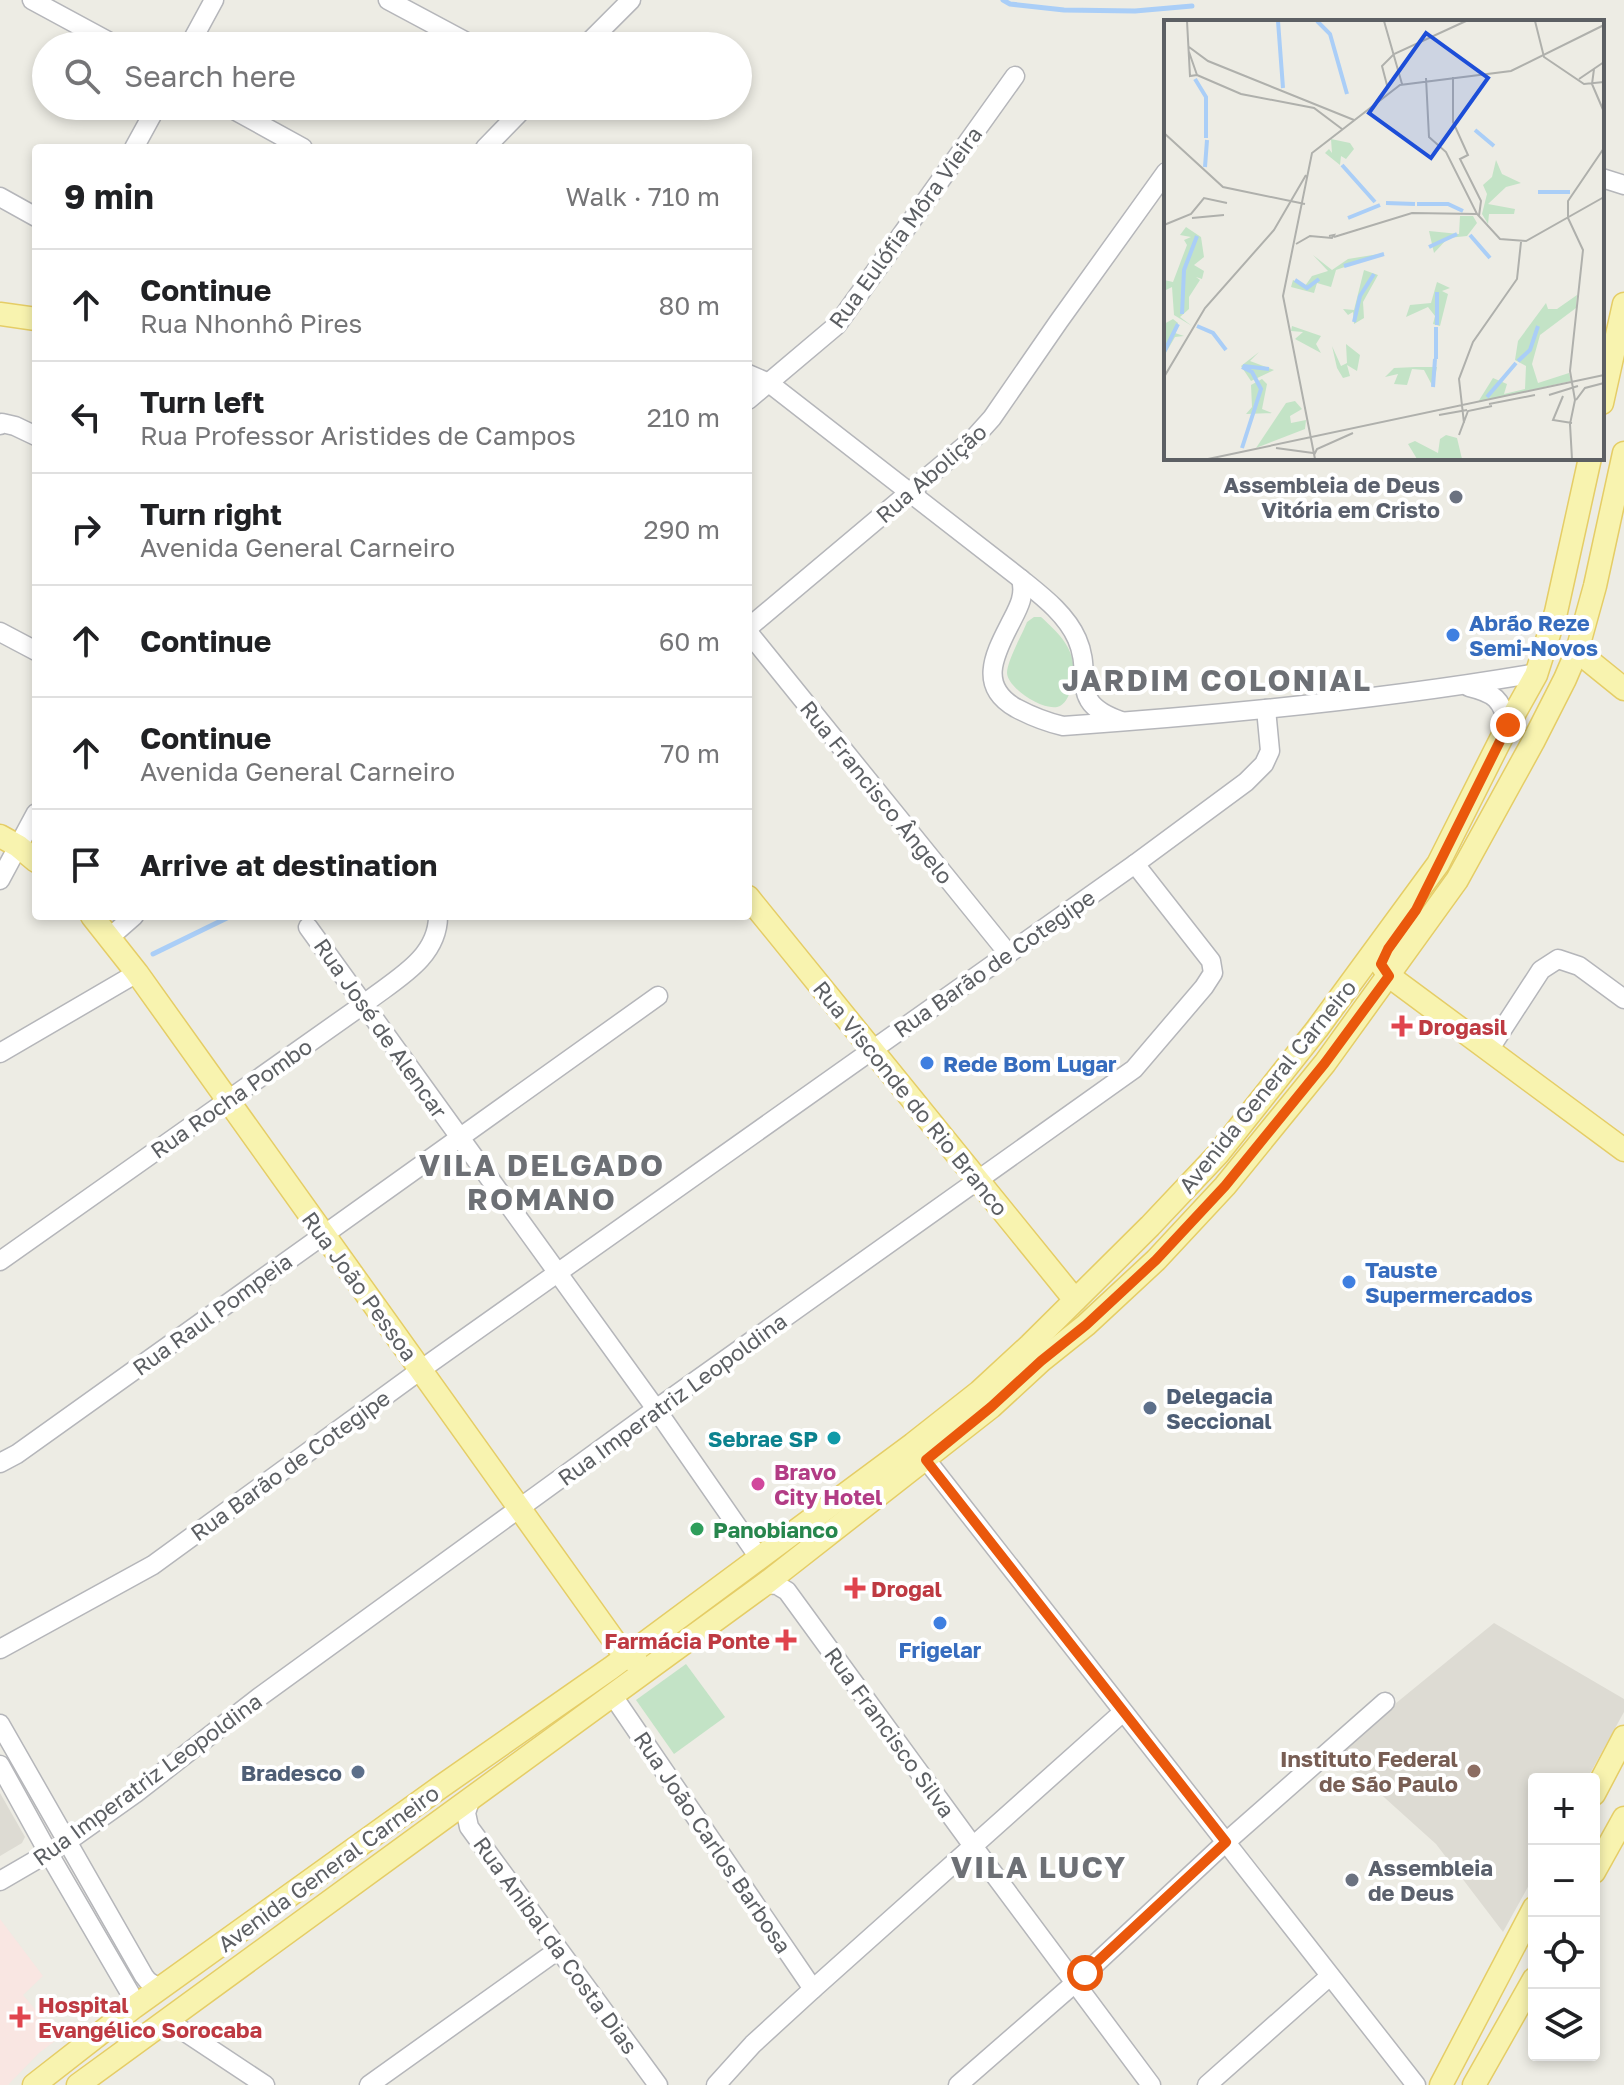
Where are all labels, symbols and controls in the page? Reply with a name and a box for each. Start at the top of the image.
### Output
inset map [1164,20,1604,460]
search box [32,32,752,120]
icon: search [60,54,104,98]
text: Search here [124,58,296,94]
street label: Rua Eulófia Môra Vieira [823,121,987,333]
text: 9 min [64,176,154,216]
text: Walk · 710 m [566,181,720,212]
text: Continue [140,272,271,308]
icon: ahead [64,283,108,327]
text: 80 m [659,290,720,321]
text: Rua Nhonhô Pires [140,308,362,339]
text: Turn left [140,384,265,420]
icon: left [64,395,108,439]
text: 210 m [647,402,720,433]
street label: Rua Abolição [870,418,992,528]
text: Rua Professor Aristides de Campos [140,420,576,451]
place label: Assembleia de Deus Vitória em Cristo [1223,471,1440,523]
marker: Assembleia de Deus Vitória em Cristo [1447,488,1465,506]
text: Turn right [140,496,282,532]
icon: right [64,507,108,551]
text: 290 m [644,514,720,545]
text: Avenida General Carneiro [140,532,455,563]
place label: Abrão Reze Semi-Novos [1469,609,1598,661]
icon: ahead [64,619,108,663]
text: Continue [140,623,271,659]
text: 60 m [659,626,720,657]
marker: Abrão Reze Semi-Novos [1444,626,1462,644]
district label: JARDIM COLONIAL [1062,662,1372,698]
street label: Rua Francisco Ângelo [795,695,959,889]
route end [1490,707,1526,743]
text: Continue [140,720,271,756]
icon: ahead [64,731,108,775]
text: 70 m [661,738,720,769]
text: Avenida General Carneiro [140,756,455,787]
icon: arrive [64,843,108,887]
text: Arrive at destination [140,847,437,883]
street label: Rua Barão de Cotegipe [888,883,1100,1043]
street label: Rua José de Alencar [309,933,453,1123]
street label: Avenida General Carneiro [1173,974,1361,1198]
street label: Rua Visconde do Rio Branco [808,975,1014,1221]
place label: Drogasil [1418,1013,1507,1040]
marker: Drogasil [1393,1017,1411,1035]
street label: Rua Rocha Pombo [145,1032,317,1164]
place label: Rede Bom Lugar [943,1050,1117,1077]
marker: Rede Bom Lugar [918,1054,936,1072]
district label: VILA DELGADO ROMANO [419,1147,665,1217]
street label: Rua João Pessoa [297,1206,423,1366]
street label: Rua Raul Pompeia [127,1247,297,1381]
place label: Tauste Supermercados [1365,1256,1533,1308]
marker: Tauste Supermercados [1340,1273,1358,1291]
street label: Rua Imperatriz Leopoldina [552,1307,792,1491]
place label: Delegacia Seccional [1166,1382,1273,1434]
street label: Rua Barão de Cotegipe [185,1384,395,1546]
marker: Delegacia Seccional [1141,1399,1159,1417]
place label: Sebrae SP [708,1425,818,1452]
marker: Sebrae SP [825,1429,843,1447]
place label: Bravo City Hotel [774,1458,882,1510]
marker: Bravo City Hotel [749,1475,767,1493]
place label: Panobianco [713,1516,838,1543]
marker: Panobianco [688,1520,706,1538]
place label: Drogal [871,1575,942,1602]
marker: Drogal [846,1579,864,1597]
marker: Frigelar [931,1614,949,1632]
place label: Farmácia Ponte [604,1627,770,1654]
marker: Farmácia Ponte [777,1631,795,1649]
place label: Frigelar [899,1636,982,1663]
street label: Rua Francisco Silva [819,1642,961,1822]
street label: Rua Imperatriz Leopoldina [27,1687,267,1871]
street label: Rua João Carlos Barbosa [629,1726,797,1958]
place label: Instituto Federal de São Paulo [1280,1745,1458,1797]
place label: Bradesco [241,1759,342,1786]
marker: Instituto Federal de São Paulo [1465,1762,1483,1780]
marker: Bradesco [349,1763,367,1781]
map controls [1528,1773,1600,2061]
button: + [1528,1773,1600,1845]
street label: Avenida General Carneiro [212,1779,444,1957]
street label: Rua Anibal da Costa Dias [468,1831,644,2059]
button: − [1528,1845,1600,1917]
district label: VILA LUCY [951,1849,1127,1885]
place label: Assembleia de Deus [1368,1854,1493,1906]
marker: Assembleia de Deus [1343,1871,1361,1889]
button: locate [1528,1917,1600,1989]
route start [1067,1955,1103,1991]
button: layers [1528,1989,1600,2061]
place label: Hospital Evangélico Sorocaba [38,1991,262,2043]
marker: Hospital Evangélico Sorocaba [9,2006,31,2028]

